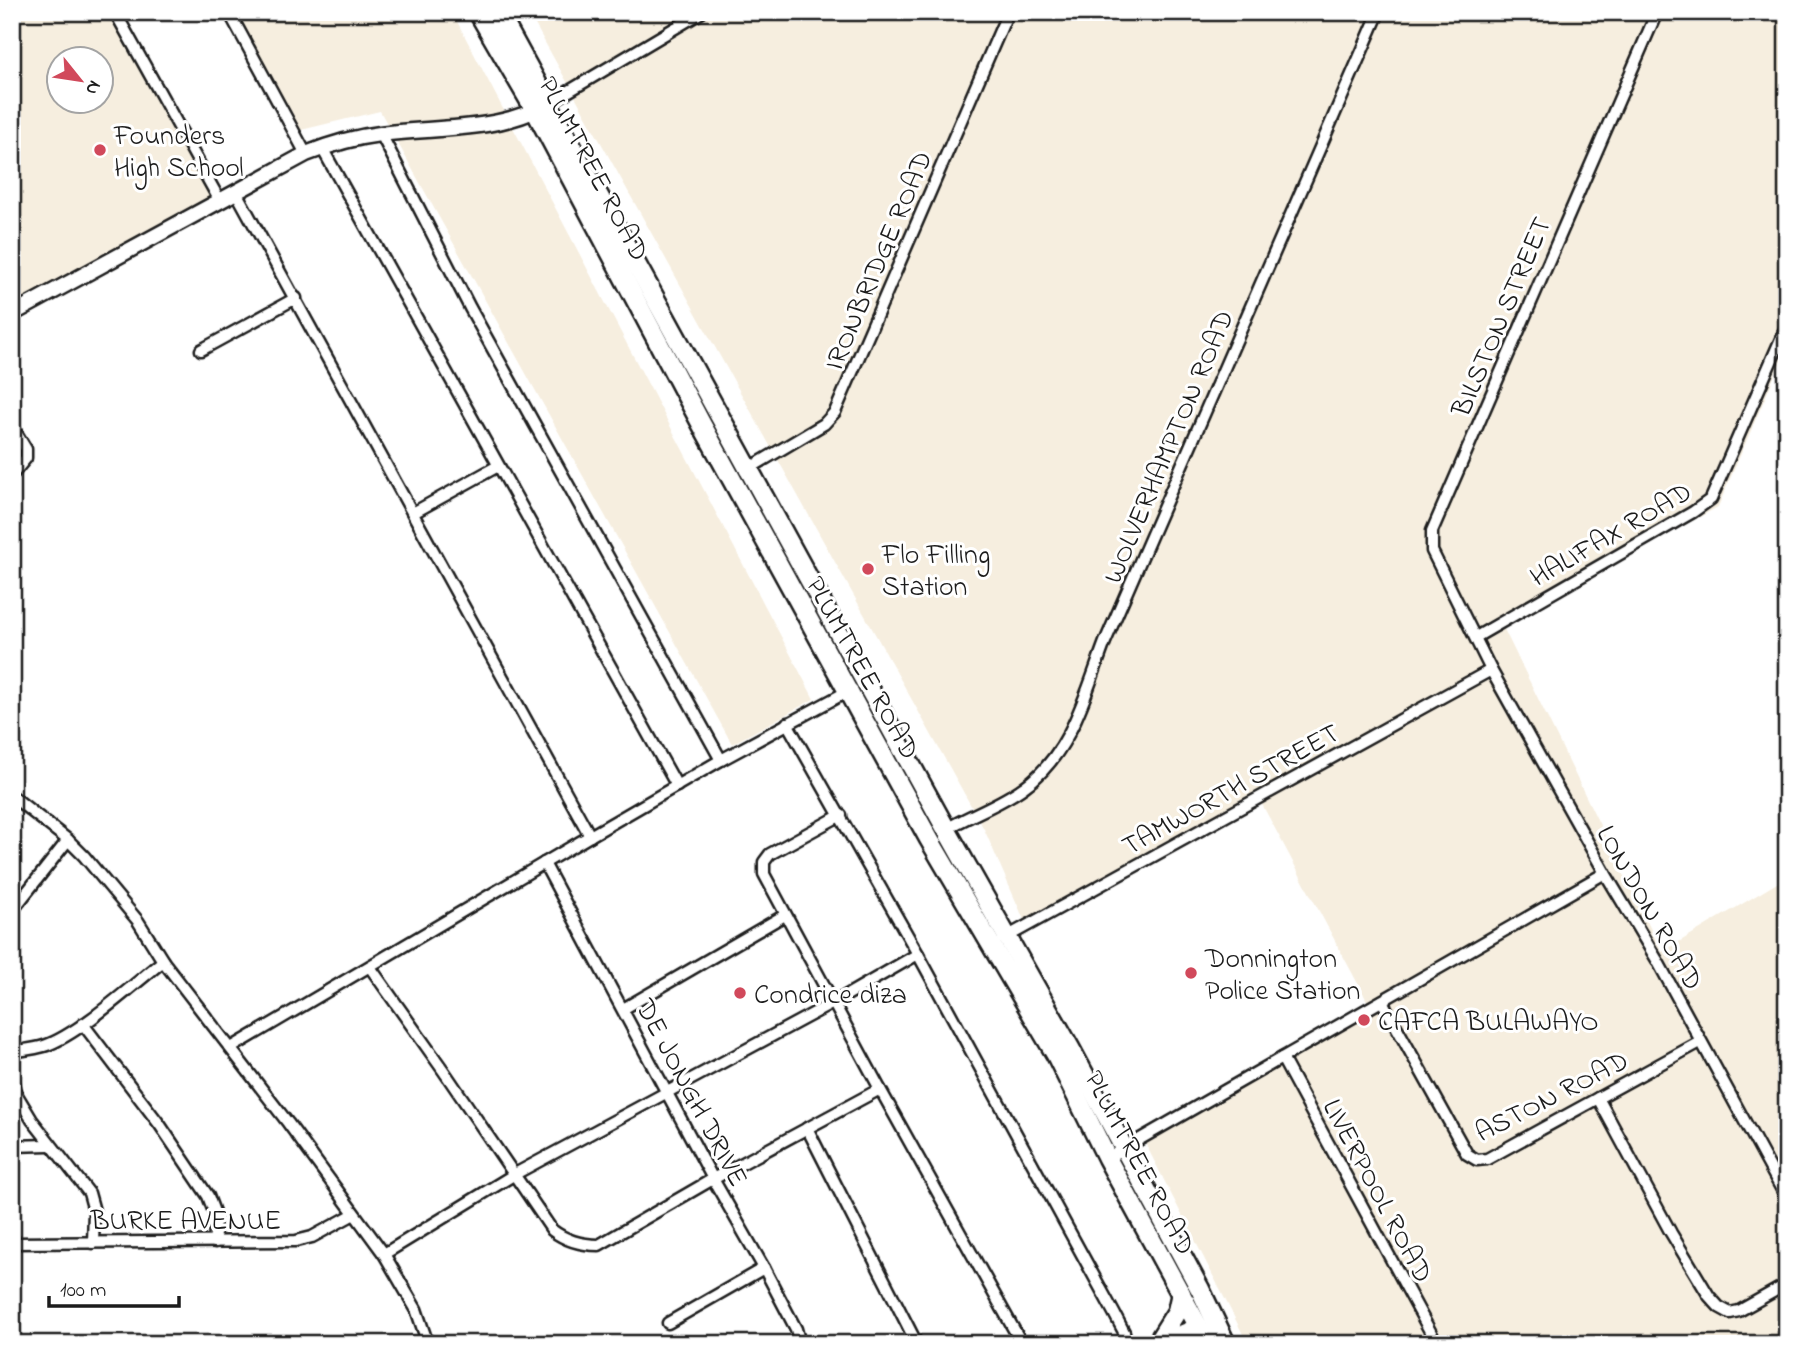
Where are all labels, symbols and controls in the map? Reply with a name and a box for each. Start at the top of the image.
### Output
north arrow [46,46,116,116]
street label: PLUMTREE ROAD [526,70,658,269]
text: N [78,75,107,100]
place label: Founders High School [113,117,244,190]
marker: Founders High School [92,142,108,158]
street label: IRONBRIDGE ROAD [816,145,945,377]
street label: BILSTON STREET [1442,211,1564,425]
street label: WOLVERHAMPTON ROAD [1094,304,1246,590]
street label: HALIFAX ROAD [1523,473,1700,599]
place label: Flo Filling Station [881,536,990,609]
marker: Flo Filling Station [860,561,876,577]
street label: PLUMTREE ROAD [794,570,928,768]
street label: TAMWORTH STREET [1115,714,1348,868]
street label: LONDON ROAD [1584,819,1712,999]
place label: Donnington Police Station [1204,940,1360,1013]
marker: Donnington Police Station [1183,965,1199,981]
place label: Condrice diza [754,976,907,1017]
marker: Condrice diza [732,985,748,1001]
street label: DE JONGH DRIVE [623,992,757,1195]
place label: CAFCA BULAWAYO [1378,1003,1599,1044]
marker: CAFCA BULAWAYO [1356,1012,1372,1028]
street label: ASTON ROAD [1469,1042,1637,1154]
street label: PLUMTREE ROAD [1072,1064,1204,1263]
street label: LIVERPOOL ROAD [1310,1092,1442,1291]
street label: BURKE AVENUE [90,1202,281,1243]
scale bar [49,1265,178,1309]
text: 100 m [60,1276,106,1306]

